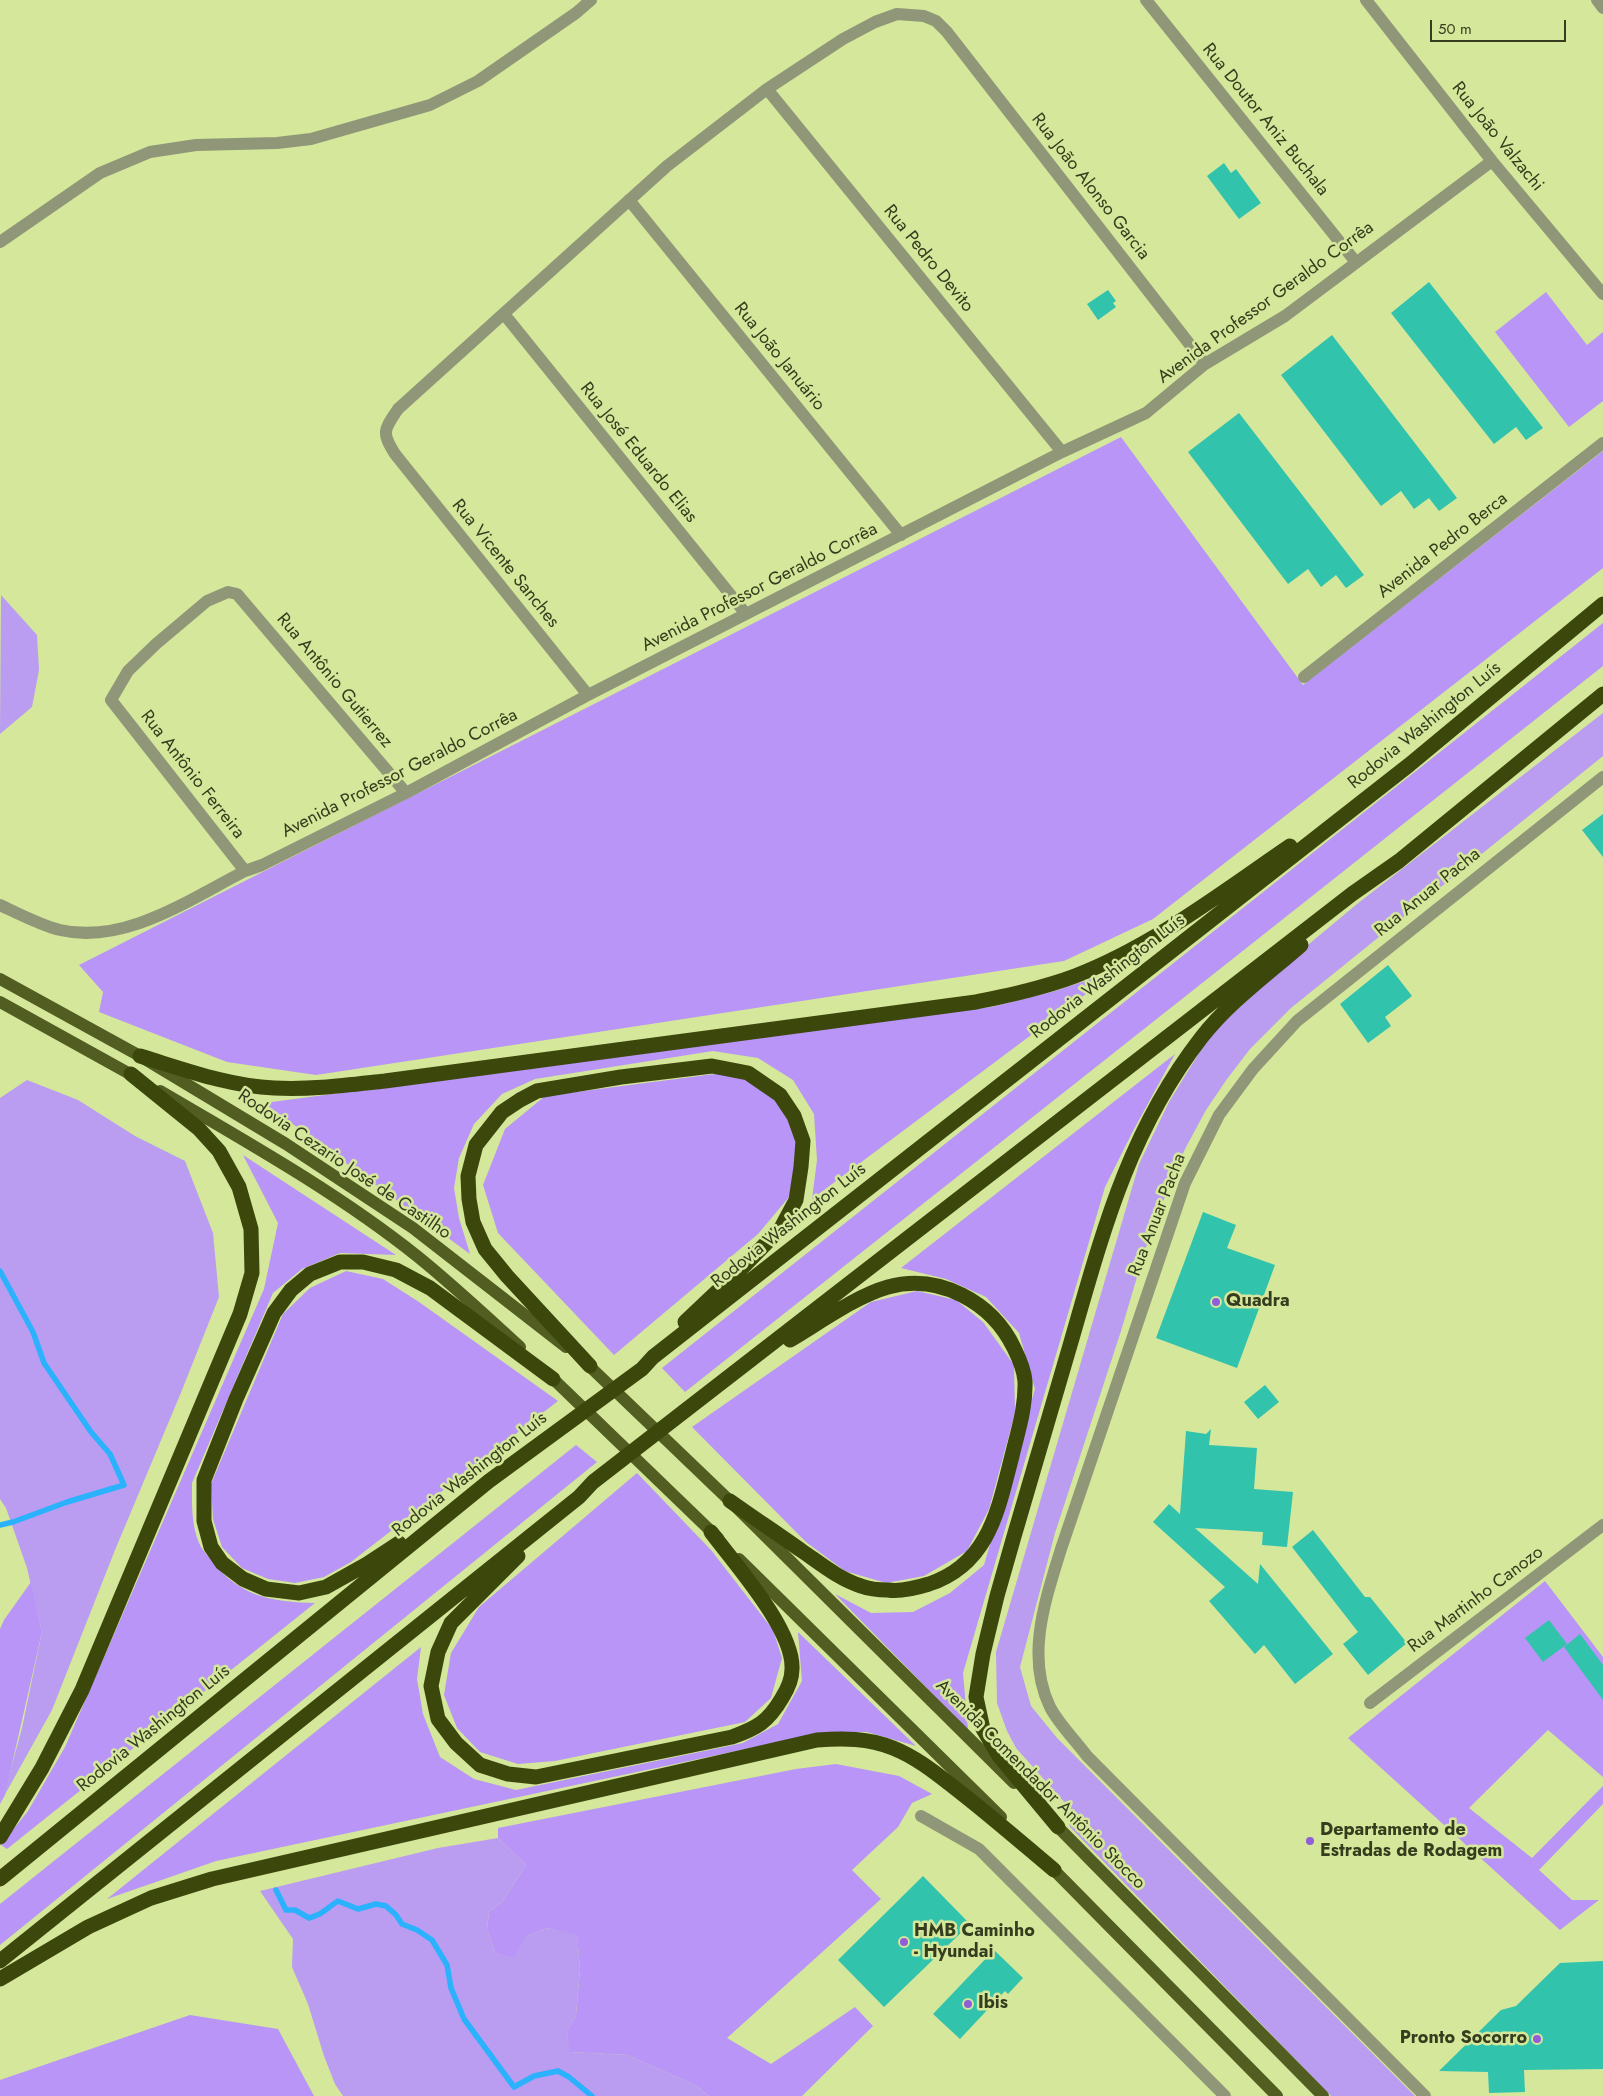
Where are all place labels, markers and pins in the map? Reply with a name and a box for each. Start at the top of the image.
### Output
place label: Quadra [1226,1291,1290,1313]
marker: Quadra [1210,1296,1222,1308]
place label: Departamento de Estradas de Rodagem [1320,1820,1502,1862]
marker: Departamento de Estradas de Rodagem [1304,1835,1316,1847]
place label: HMB Caminho - Hyundai [914,1921,1035,1964]
marker: HMB Caminho - Hyundai [898,1936,910,1948]
place label: Ibis [978,1993,1008,2015]
marker: Ibis [962,1998,974,2010]
place label: Pronto Socorro [1400,2028,1527,2050]
marker: Pronto Socorro [1531,2033,1543,2045]

